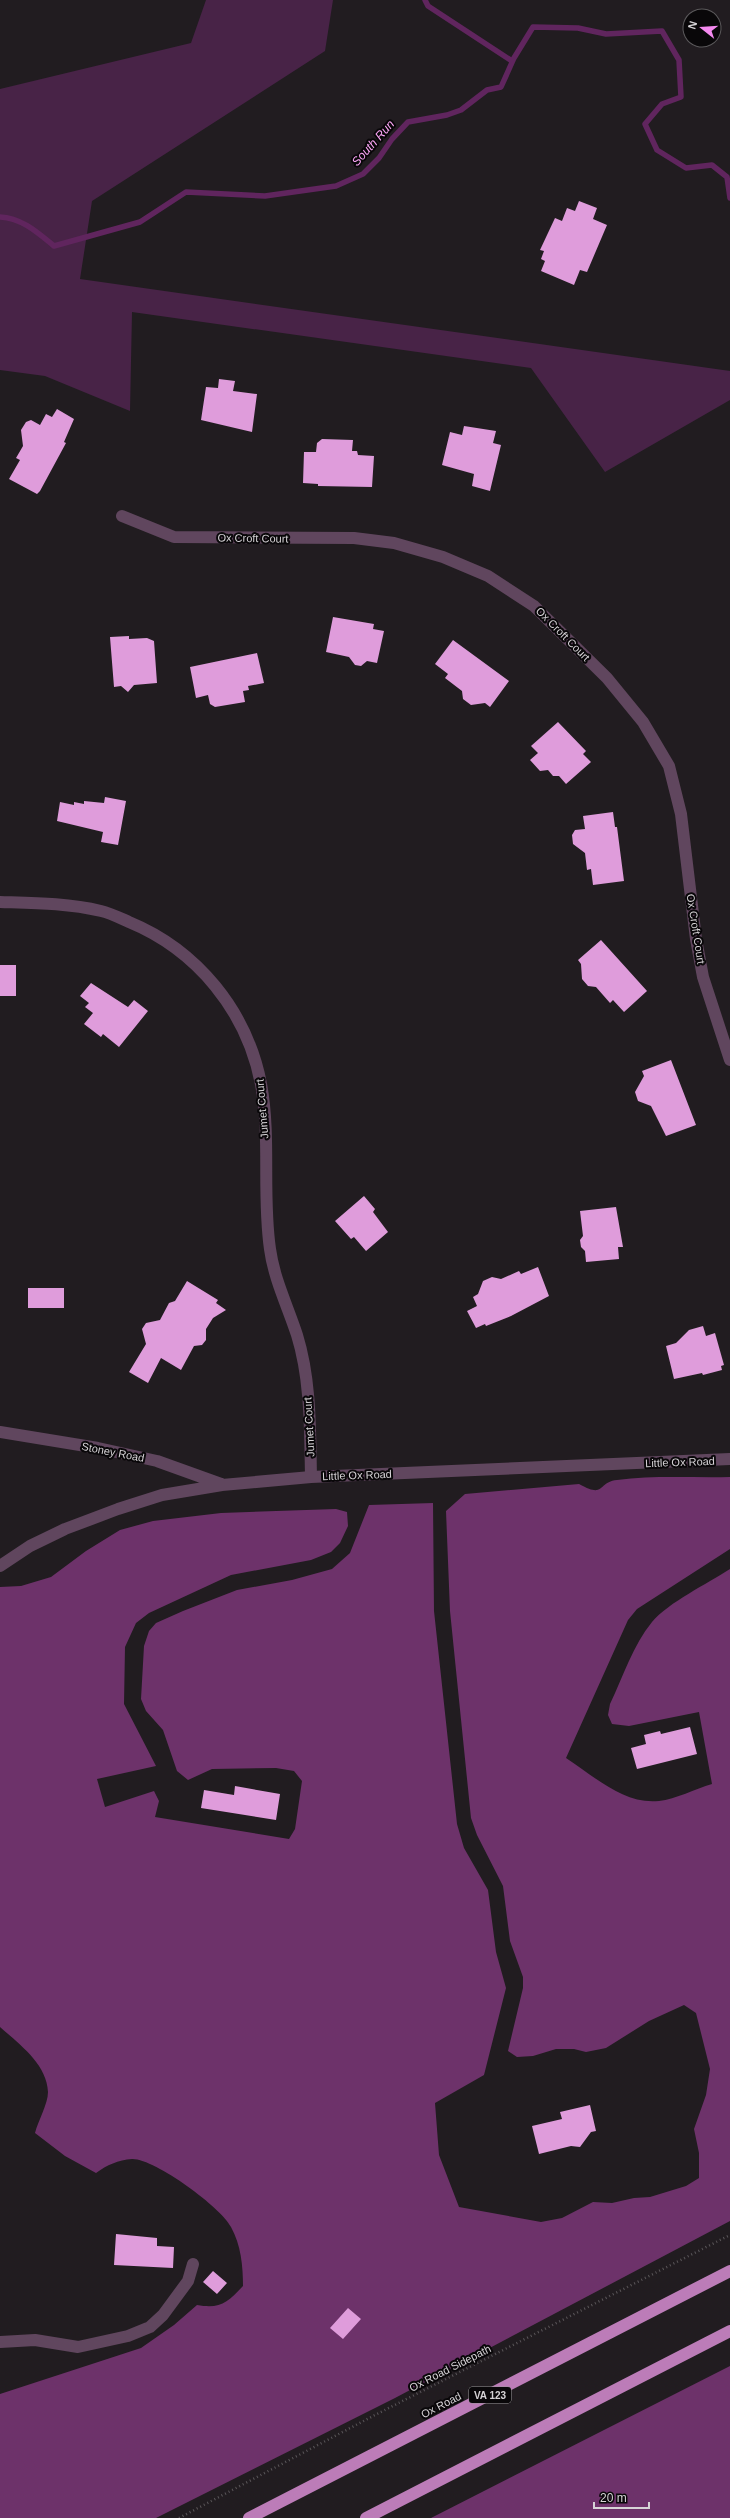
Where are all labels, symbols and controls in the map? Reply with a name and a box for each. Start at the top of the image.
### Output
north arrow [682,8,722,48]
text: N [686,19,699,31]
water label: South Run [349,117,397,169]
street label: Ox Croft Court [217,531,289,545]
street label: Ox Croft Court [534,605,592,663]
street label: Ox Croft Court [685,893,707,965]
street label: Jumet Court [253,1079,271,1139]
street label: Jumet Court [301,1397,317,1457]
street label: Stoney Road [81,1440,145,1464]
street label: Little Ox Road [645,1455,715,1469]
street label: Little Ox Road [322,1468,392,1482]
street label: Ox Road Sidepath [407,2342,493,2394]
road number: VA 123 [469,2387,511,2403]
street label: Ox Road [419,2390,463,2420]
scale bar [594,2484,649,2510]
text: 20 m [600,2491,627,2505]

